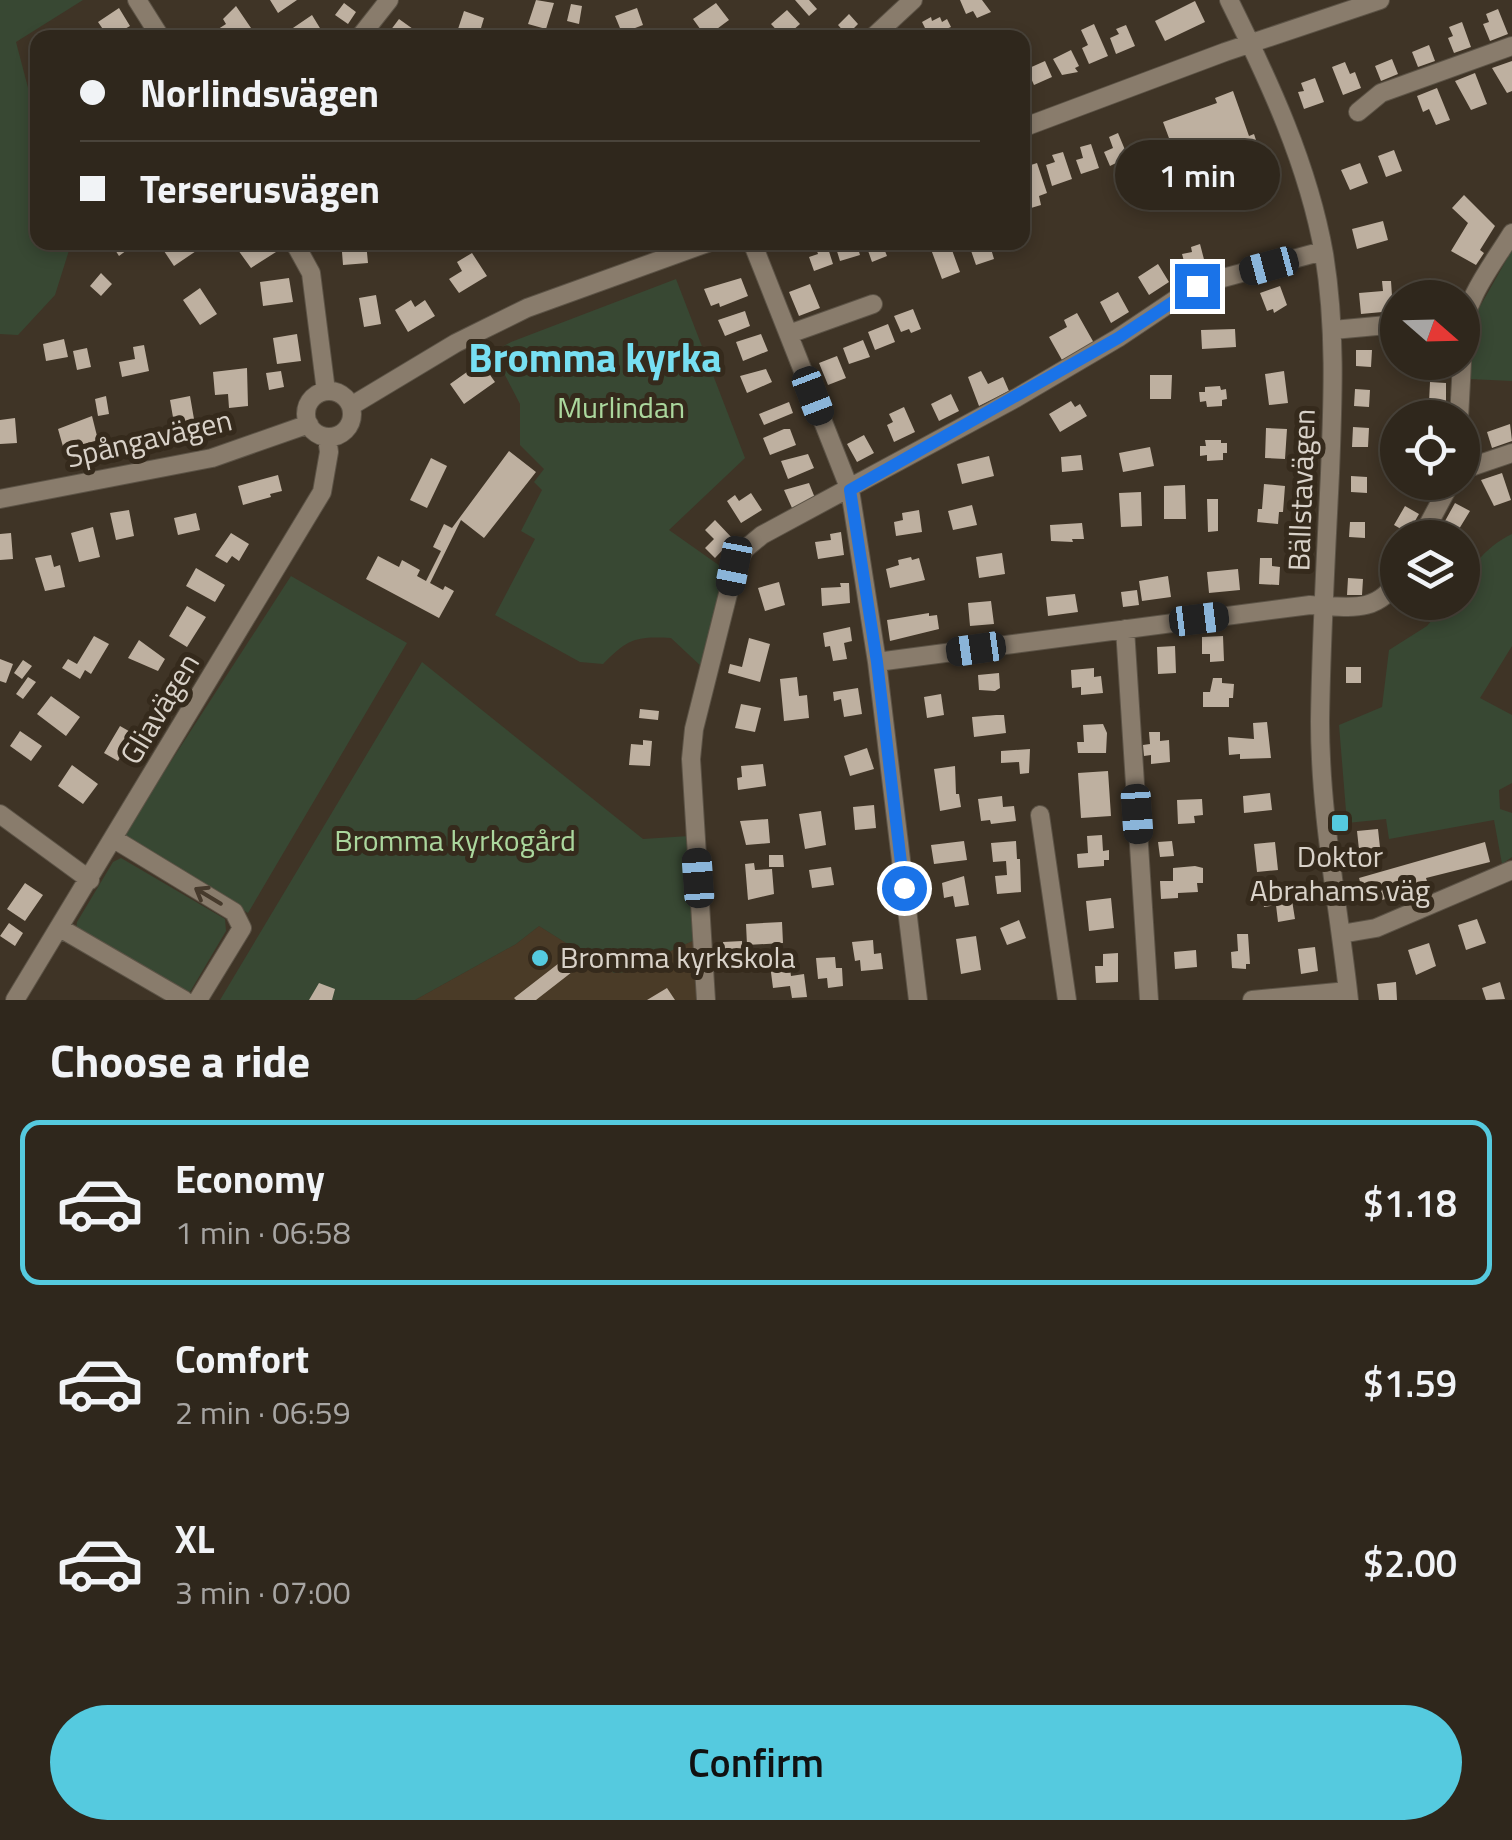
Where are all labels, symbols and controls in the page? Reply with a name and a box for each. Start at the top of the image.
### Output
text: Norlindsvägen [140,64,379,122]
callout: 1 min [1114,141,1280,211]
text: 1 min [1159,151,1236,199]
text: Terserusvägen [140,160,380,218]
car [1236,244,1302,288]
route end [1175,264,1220,309]
north arrow [1380,280,1480,380]
map controls [1380,280,1480,620]
district label: Bromma kyrka [468,327,722,388]
car [788,363,838,429]
park label: Murlindan [557,384,685,430]
street label: Spångavägen [61,397,236,479]
button: locate [1380,400,1480,500]
street label: Bällstavägen [1275,408,1327,572]
button: layers [1380,520,1480,620]
car [714,534,754,598]
car [1167,600,1231,638]
car [944,630,1008,668]
street label: Gliavägen [108,644,210,773]
car [1120,783,1154,845]
marker: Doktor Abrahams väg [1329,812,1351,834]
park label: Bromma kyrkogård [334,817,576,863]
place label: Doktor Abrahams väg [1250,833,1430,913]
car [681,847,715,909]
route start [882,866,927,911]
one-way arrow [194,886,223,906]
place label: Bromma kyrkskola [560,934,796,980]
marker: Bromma kyrkskola [529,947,551,969]
text: Choose a ride [50,1026,310,1094]
text: Economy [175,1150,325,1208]
icon: car [55,1158,145,1248]
text: $1.18 [1363,1174,1457,1232]
text: 1 min · 06:58 [175,1208,351,1256]
text: Comfort [175,1330,309,1388]
icon: car [55,1338,145,1428]
text: $1.59 [1363,1354,1457,1412]
text: 2 min · 06:59 [175,1388,351,1436]
text: XL [175,1510,215,1568]
icon: car [55,1518,145,1608]
text: $2.00 [1363,1534,1457,1592]
text: 3 min · 07:00 [175,1568,351,1616]
button: Confirm [50,1705,1462,1820]

